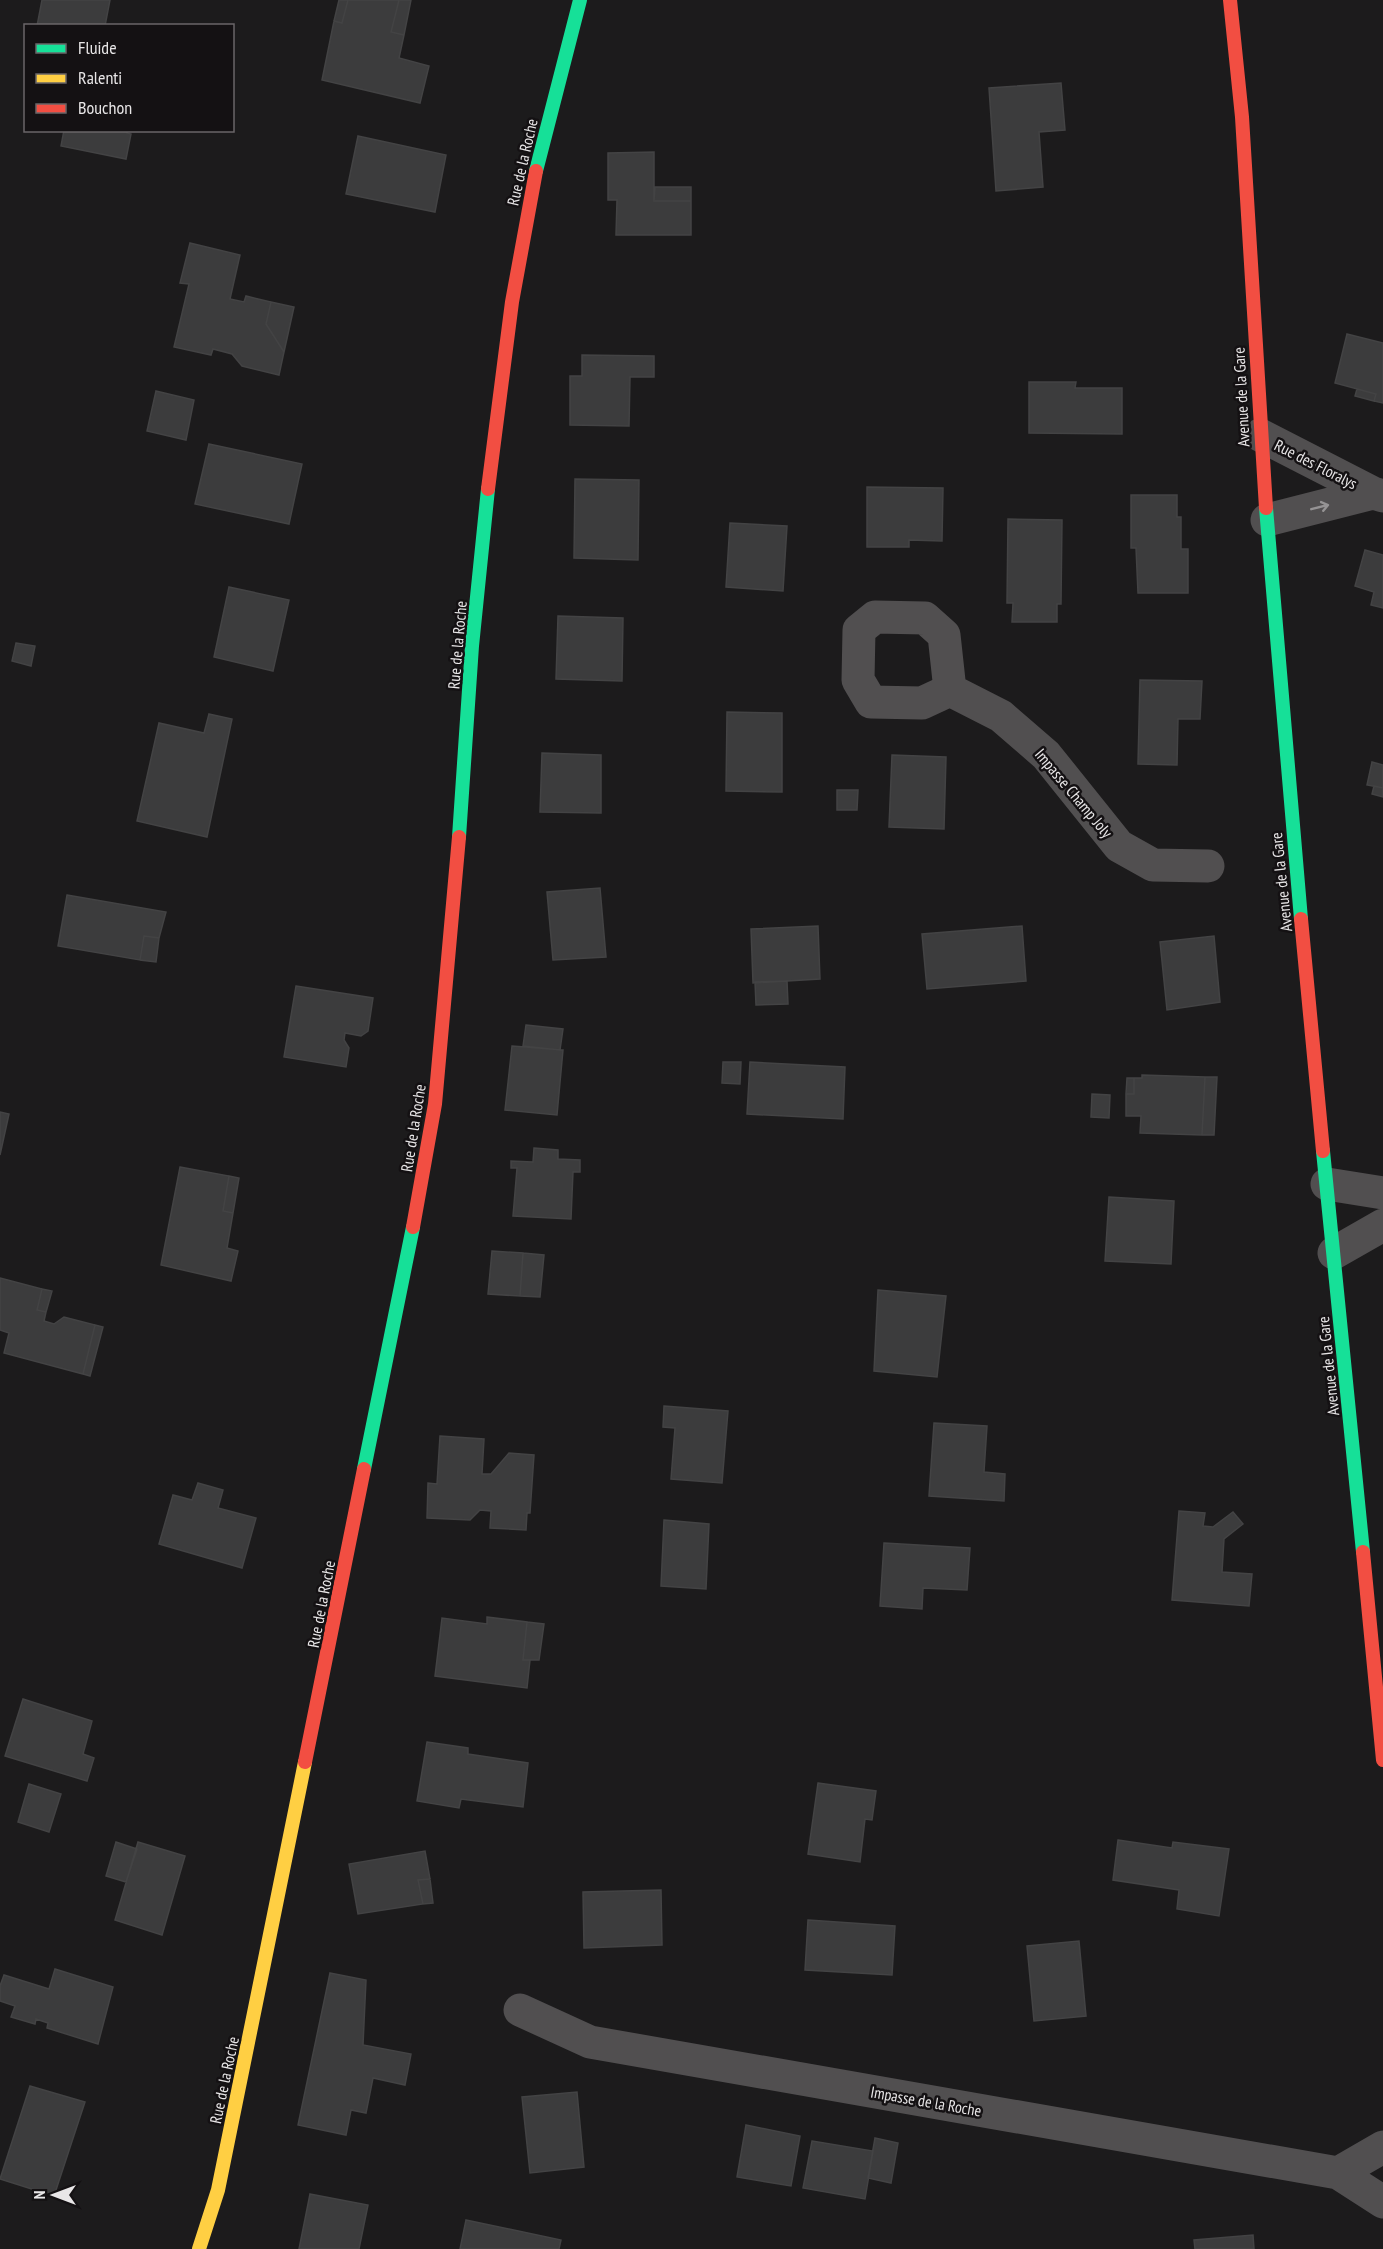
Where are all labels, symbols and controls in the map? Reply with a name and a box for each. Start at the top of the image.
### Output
legend [24,24,234,132]
text: Fluide [78,36,117,59]
text: Ralenti [78,66,122,89]
text: Bouchon [78,96,132,119]
street label: Rue de la Roche [502,117,542,207]
street label: Avenue de la Gare [1228,347,1254,447]
street label: Rue des Floralys [1271,435,1361,493]
one-way arrow [1310,500,1329,512]
street label: Rue de la Roche [443,600,471,690]
street label: Impasse Champ Joly [1031,744,1117,842]
street label: Avenue de la Gare [1266,831,1296,933]
street label: Rue de la Roche [396,1083,430,1173]
street label: Avenue de la Gare [1313,1315,1343,1417]
street label: Rue de la Roche [303,1559,339,1649]
street label: Rue de la Roche [205,2035,243,2125]
street label: Impasse de la Roche [869,2081,983,2121]
north arrow [24,2165,84,2225]
text: N [29,2191,49,2199]

